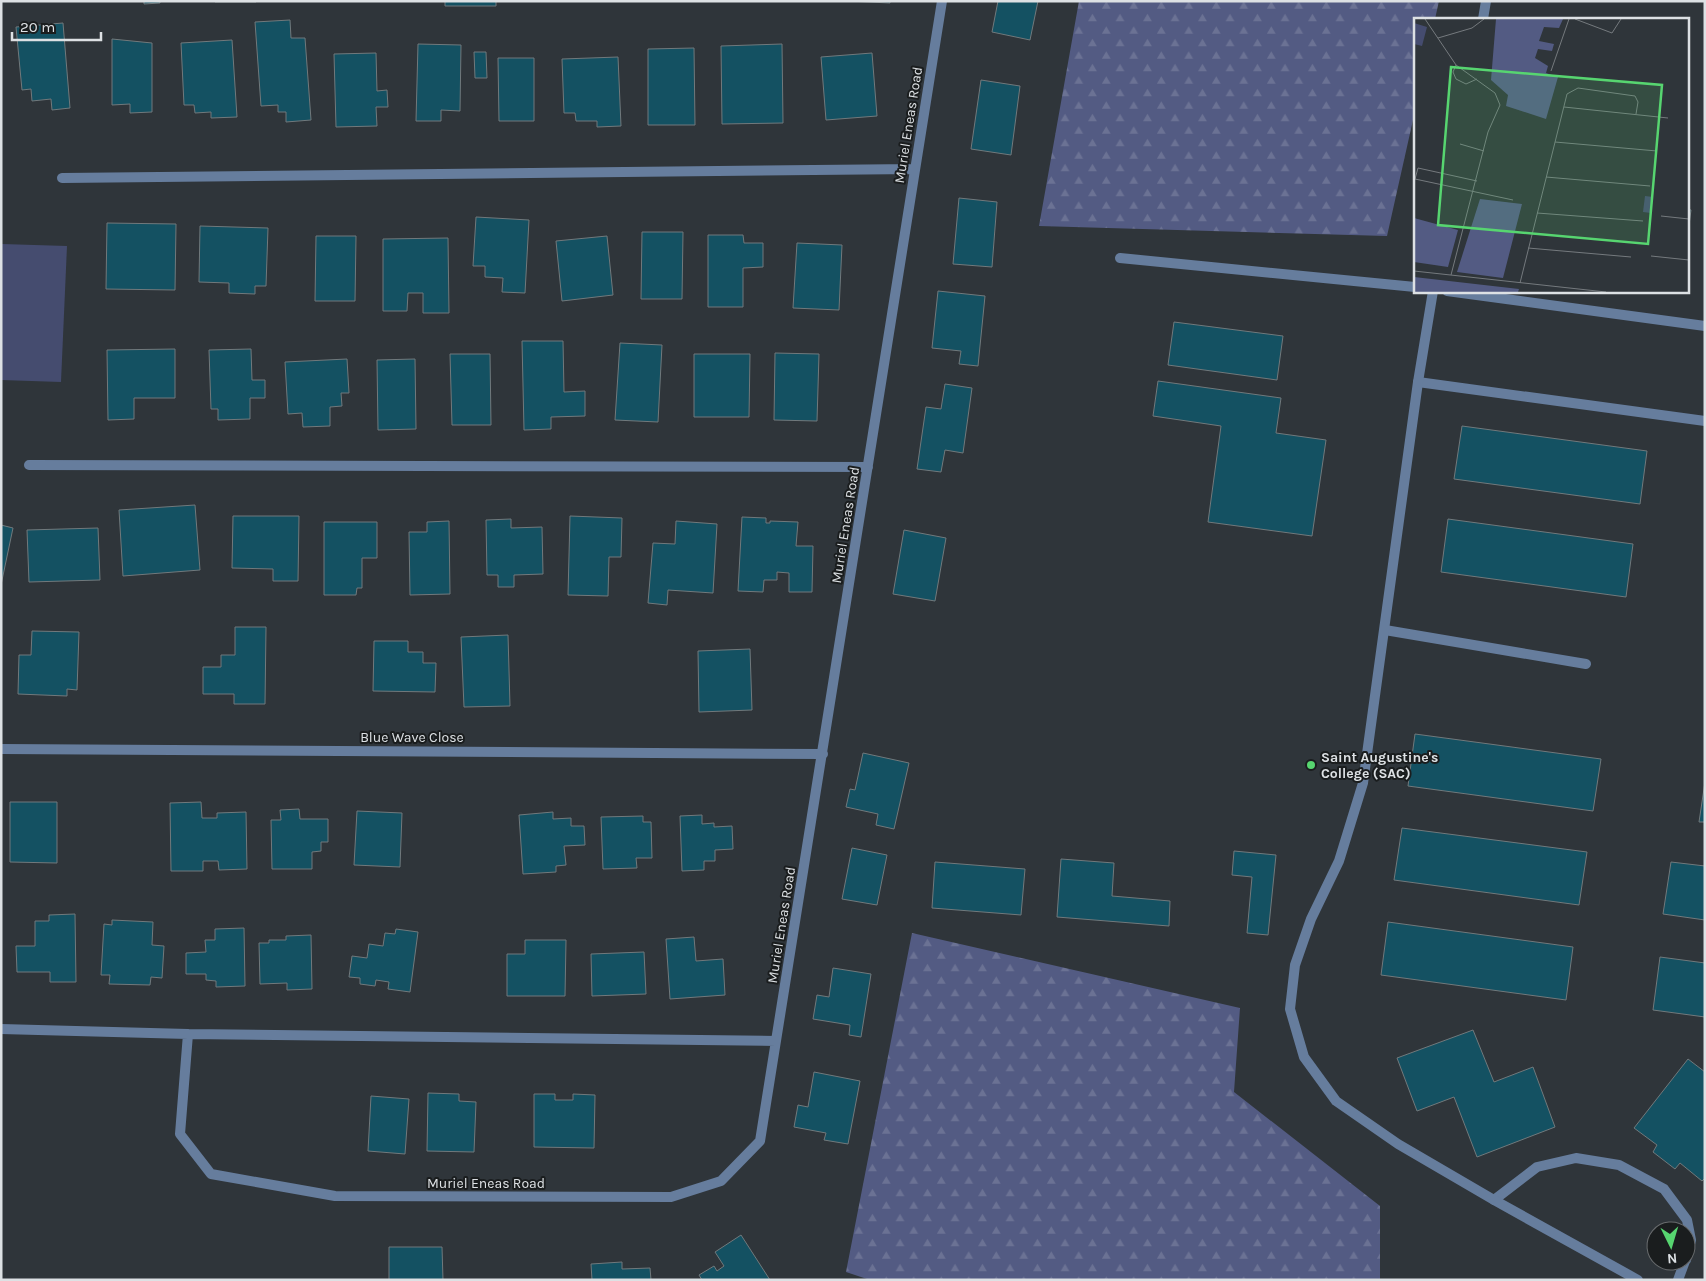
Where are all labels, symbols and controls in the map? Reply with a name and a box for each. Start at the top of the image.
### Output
scale bar [12,10,101,42]
text: 20 m [20,18,55,36]
inset map [1414,18,1688,292]
street label: Muriel Eneas Road [891,65,926,185]
street label: Muriel Eneas Road [828,465,863,585]
street label: Blue Wave Close [360,729,464,746]
place label: Saint Augustine's College (SAC) [1321,749,1439,782]
marker: Saint Augustine's College (SAC) [1305,759,1317,771]
street label: Muriel Eneas Road [764,865,799,985]
street label: Muriel Eneas Road [427,1175,545,1192]
north arrow [1646,1221,1696,1271]
text: N [1666,1250,1678,1267]

